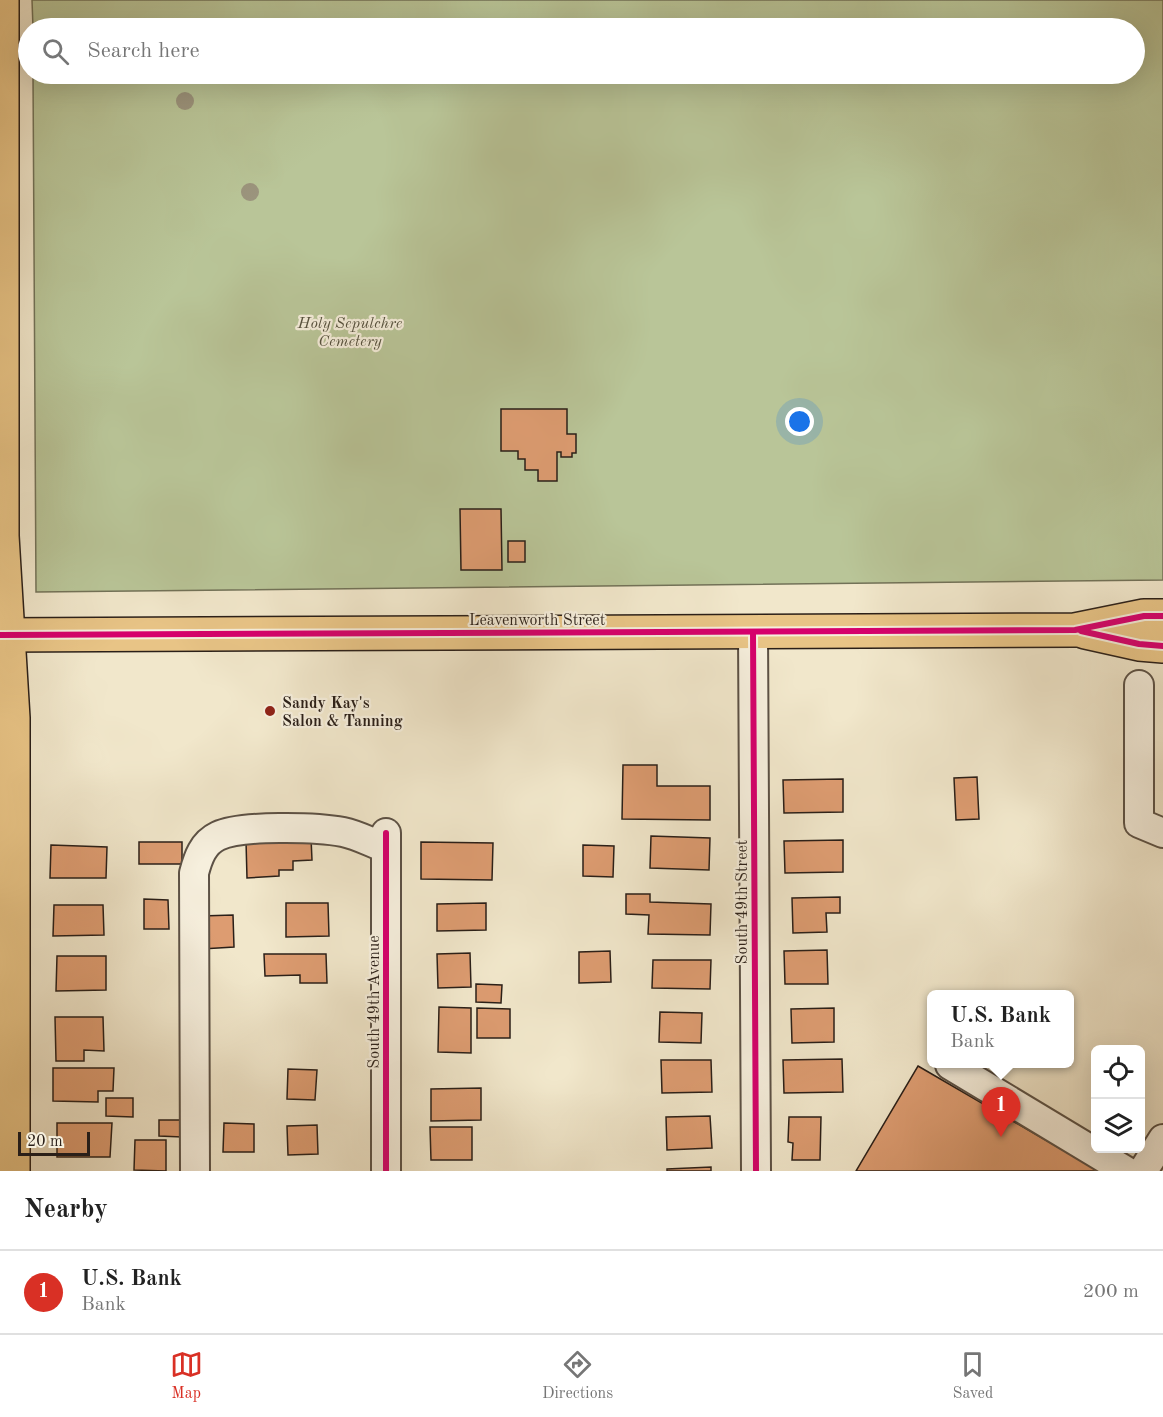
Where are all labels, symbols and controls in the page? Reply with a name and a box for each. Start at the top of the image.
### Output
search box [18,18,1145,84]
icon: search [39,35,72,68]
text: Search here [87,40,200,62]
park label: Holy Sepulchre Cemetery [297,316,403,350]
your location [785,407,814,436]
street label: Leavenworth Street [469,613,606,629]
place label: Sandy Kay's Salon & Tanning [282,696,403,730]
marker: Sandy Kay's Salon & Tanning [263,704,277,718]
street label: South 49th Street [735,839,751,964]
street label: South 49th Avenue [367,935,383,1069]
popup [927,990,1074,1068]
text: U.S. Bank [950,1005,1051,1027]
text: Bank [950,1032,995,1052]
map controls [1091,1045,1145,1153]
button: locate [1091,1045,1145,1099]
pin: 1 [982,1088,1020,1137]
button: layers [1091,1099,1145,1153]
scale bar [18,1129,90,1156]
text: 20 m [27,1134,63,1150]
text: Nearby [24,1197,108,1223]
text: U.S. Bank [81,1268,182,1290]
text: 1 [38,1282,49,1302]
text: 200 m [1083,1282,1139,1302]
text: Bank [81,1295,126,1315]
tab: Map [170,1348,203,1404]
tab: Directions [542,1348,613,1404]
tab: Saved [953,1348,993,1404]

